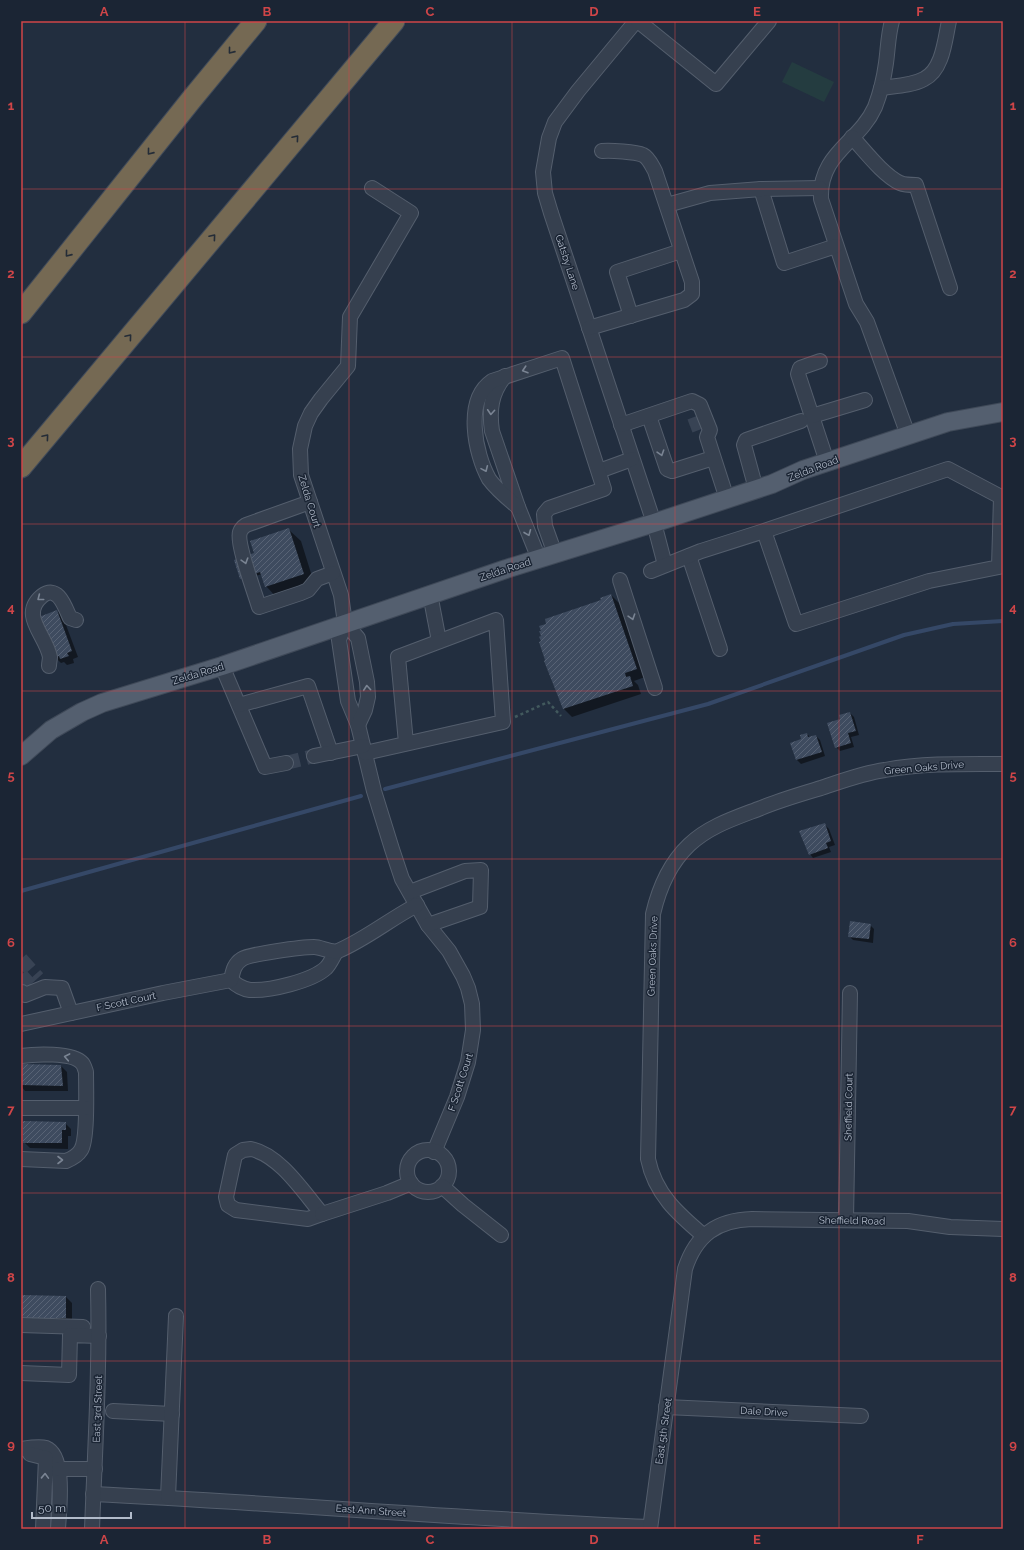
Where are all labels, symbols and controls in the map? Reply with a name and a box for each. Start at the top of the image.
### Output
text: A [100,4,109,19]
text: B [263,4,272,19]
text: C [426,4,435,19]
text: D [589,4,599,19]
text: E [753,4,761,19]
text: F [916,4,924,19]
one-way arrow [229,47,236,54]
text: 1 [8,98,15,113]
text: 1 [1010,98,1017,113]
one-way arrow [292,135,299,142]
one-way arrow [147,147,154,155]
street label: Gatsby Lane [553,233,582,291]
one-way arrow [208,235,215,242]
one-way arrow [66,249,73,256]
text: 2 [7,266,15,281]
text: 2 [1009,266,1017,281]
one-way arrow [125,334,132,342]
one-way arrow [521,365,528,374]
one-way arrow [486,409,495,415]
text: 3 [7,433,15,448]
text: 3 [1009,433,1017,448]
one-way arrow [41,434,48,441]
one-way arrow [656,449,665,456]
street label: Zelda Road [786,454,840,483]
one-way arrow [480,464,488,472]
street label: Zelda Court [296,473,323,529]
one-way arrow [524,529,532,536]
street label: Zelda Road [478,556,532,583]
one-way arrow [240,557,249,564]
one-way arrow [38,594,45,601]
text: 4 [7,600,15,615]
text: 4 [1009,600,1017,615]
one-way arrow [627,613,636,620]
street label: Zelda Road [171,660,225,686]
one-way arrow [363,685,372,691]
street label: Green Oaks Drive [884,759,965,776]
text: 5 [7,768,15,783]
text: 5 [1009,768,1017,783]
street label: Green Oaks Drive [646,916,659,996]
text: 6 [7,935,15,950]
text: 6 [1009,935,1017,950]
street label: F Scott Court [95,990,157,1013]
street label: F Scott Court [446,1051,475,1113]
one-way arrow [64,1053,70,1061]
street label: Sheffield Court [842,1072,855,1141]
text: 7 [7,1102,15,1117]
text: 7 [1009,1102,1017,1117]
one-way arrow [57,1156,63,1164]
street label: Sheffield Road [819,1214,885,1227]
text: 8 [7,1270,15,1285]
text: 8 [1009,1270,1017,1285]
street label: East 3rd Street [91,1374,104,1443]
street label: East 5th Street [653,1396,674,1465]
street label: Dale Drive [740,1405,788,1418]
text: 9 [7,1437,15,1452]
text: 9 [1009,1437,1017,1452]
one-way arrow [41,1473,49,1479]
scale bar [32,1494,131,1520]
text: 50 m [38,1501,66,1515]
street label: East Ann Street [335,1503,407,1518]
text: A [100,1532,109,1547]
text: B [263,1532,272,1547]
text: C [426,1532,435,1547]
text: D [589,1532,599,1547]
text: E [753,1532,761,1547]
text: F [916,1532,924,1547]

